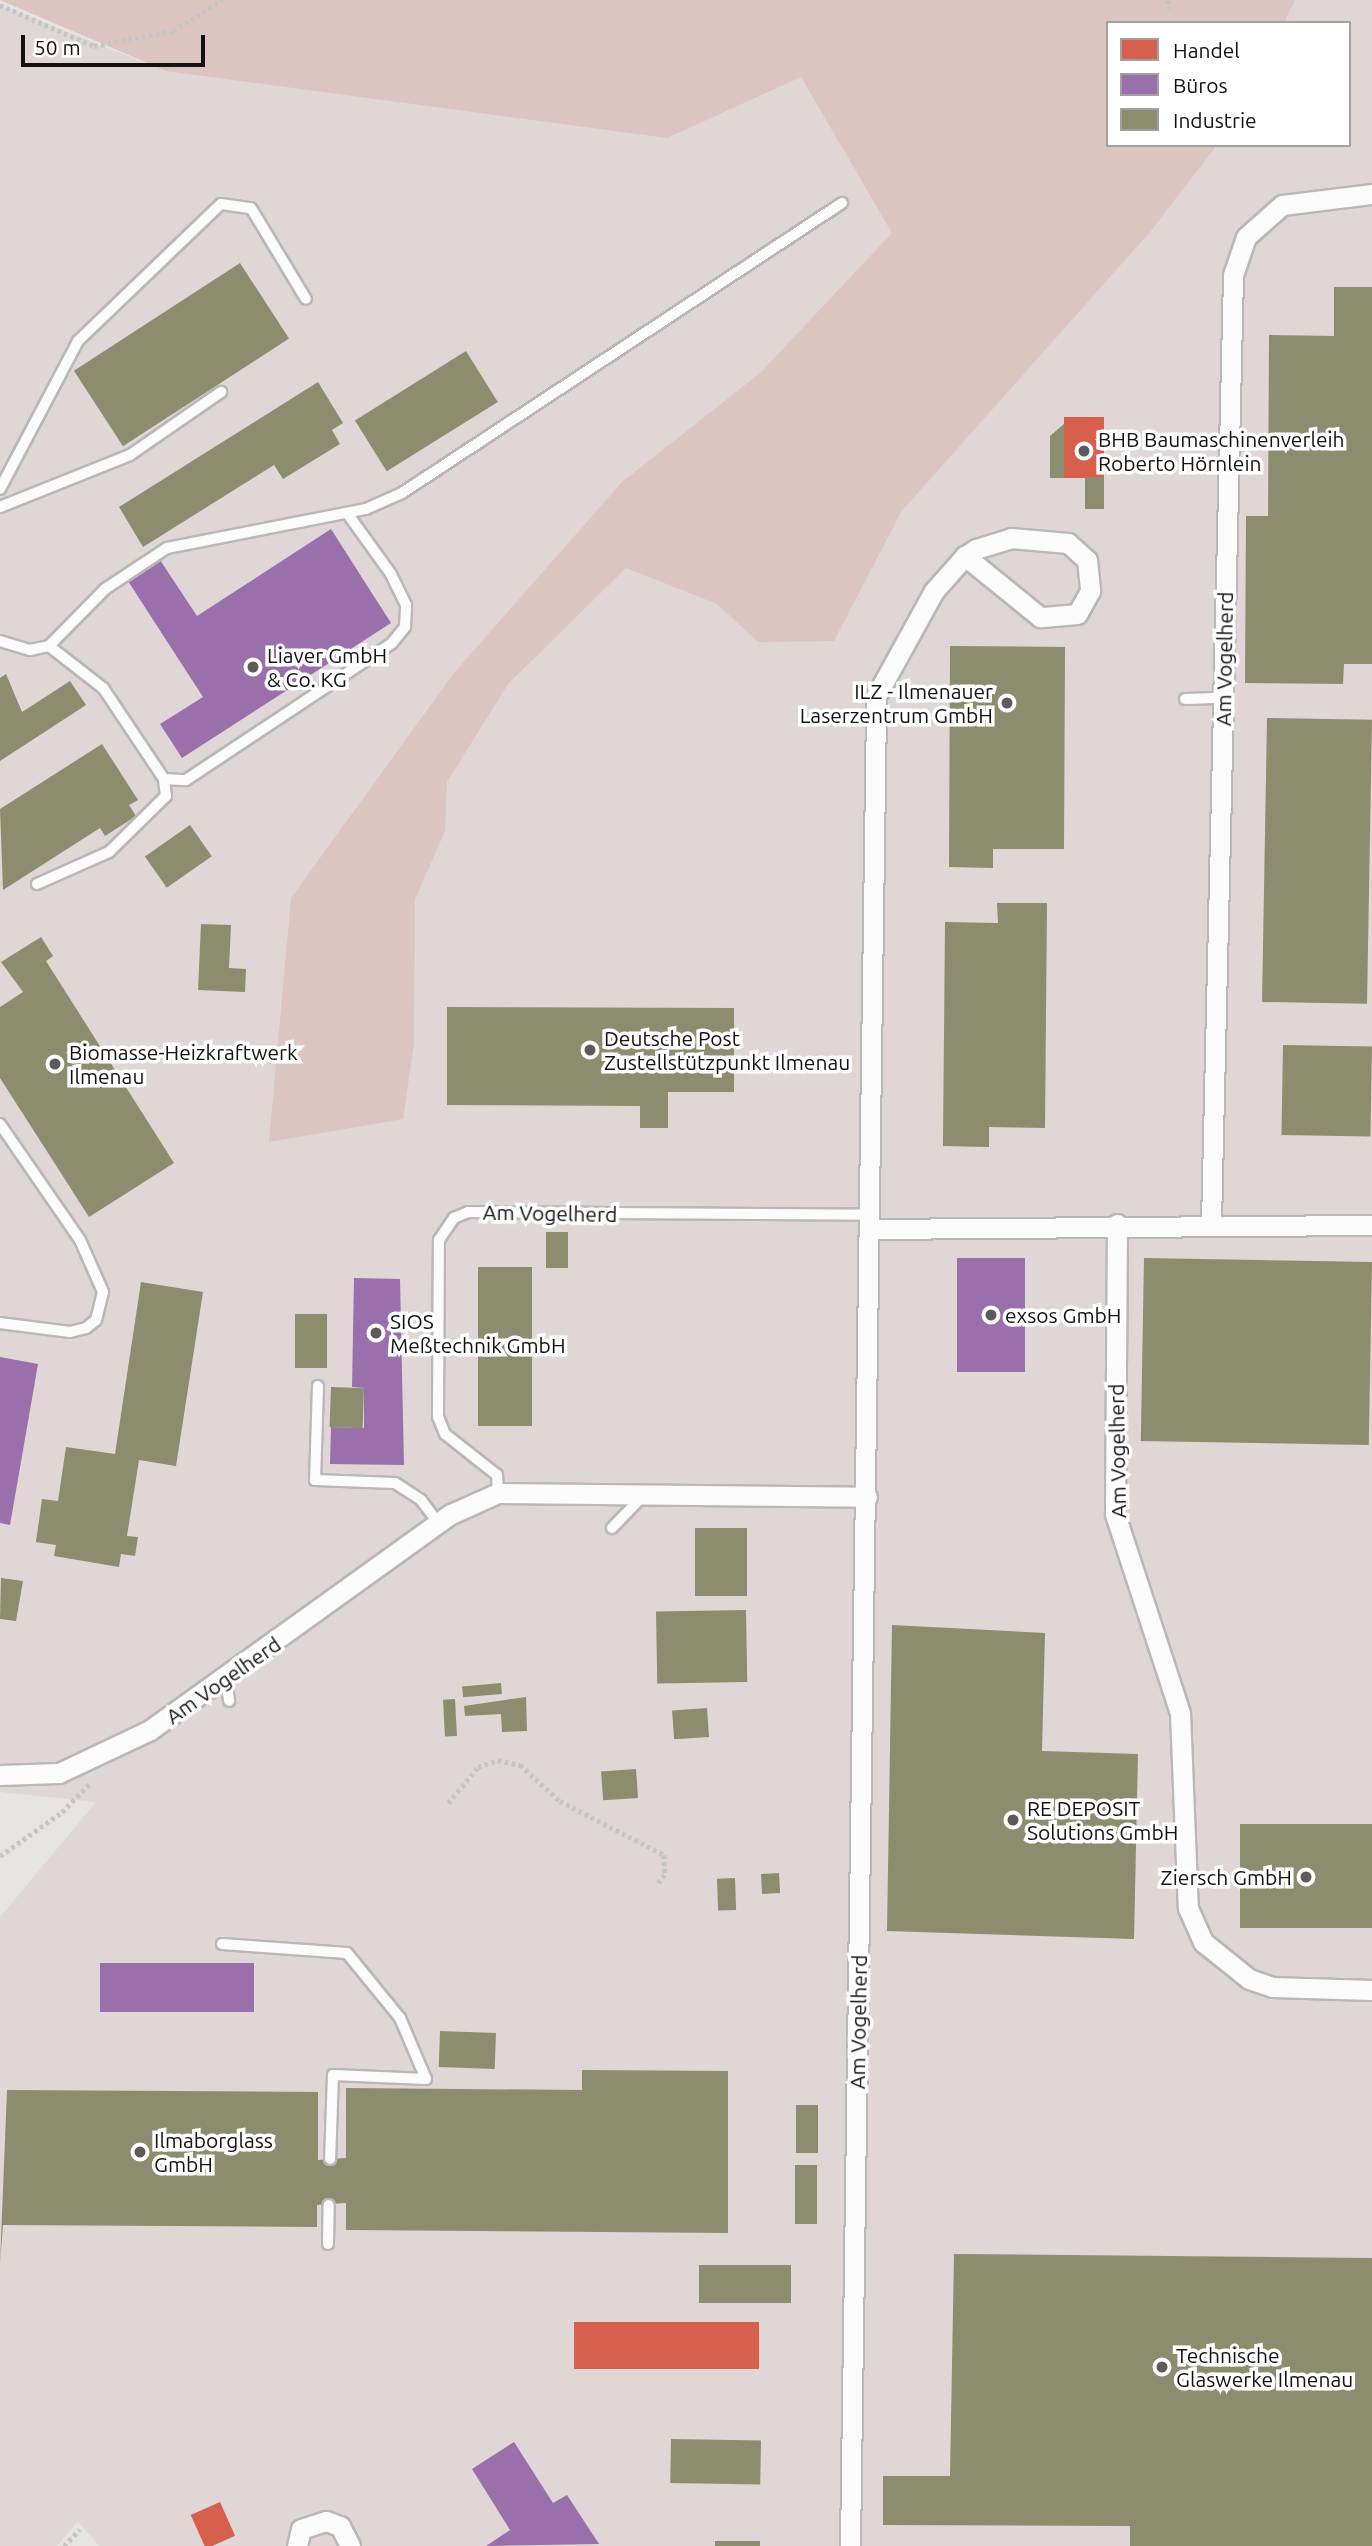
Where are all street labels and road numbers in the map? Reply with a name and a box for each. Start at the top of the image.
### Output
street label: Am Vogelherd [1210,592,1238,726]
street label: Am Vogelherd [483,1199,617,1227]
street label: Am Vogelherd [1103,1384,1131,1518]
street label: Am Vogelherd [161,1631,285,1729]
street label: Am Vogelherd [844,1955,872,2089]

